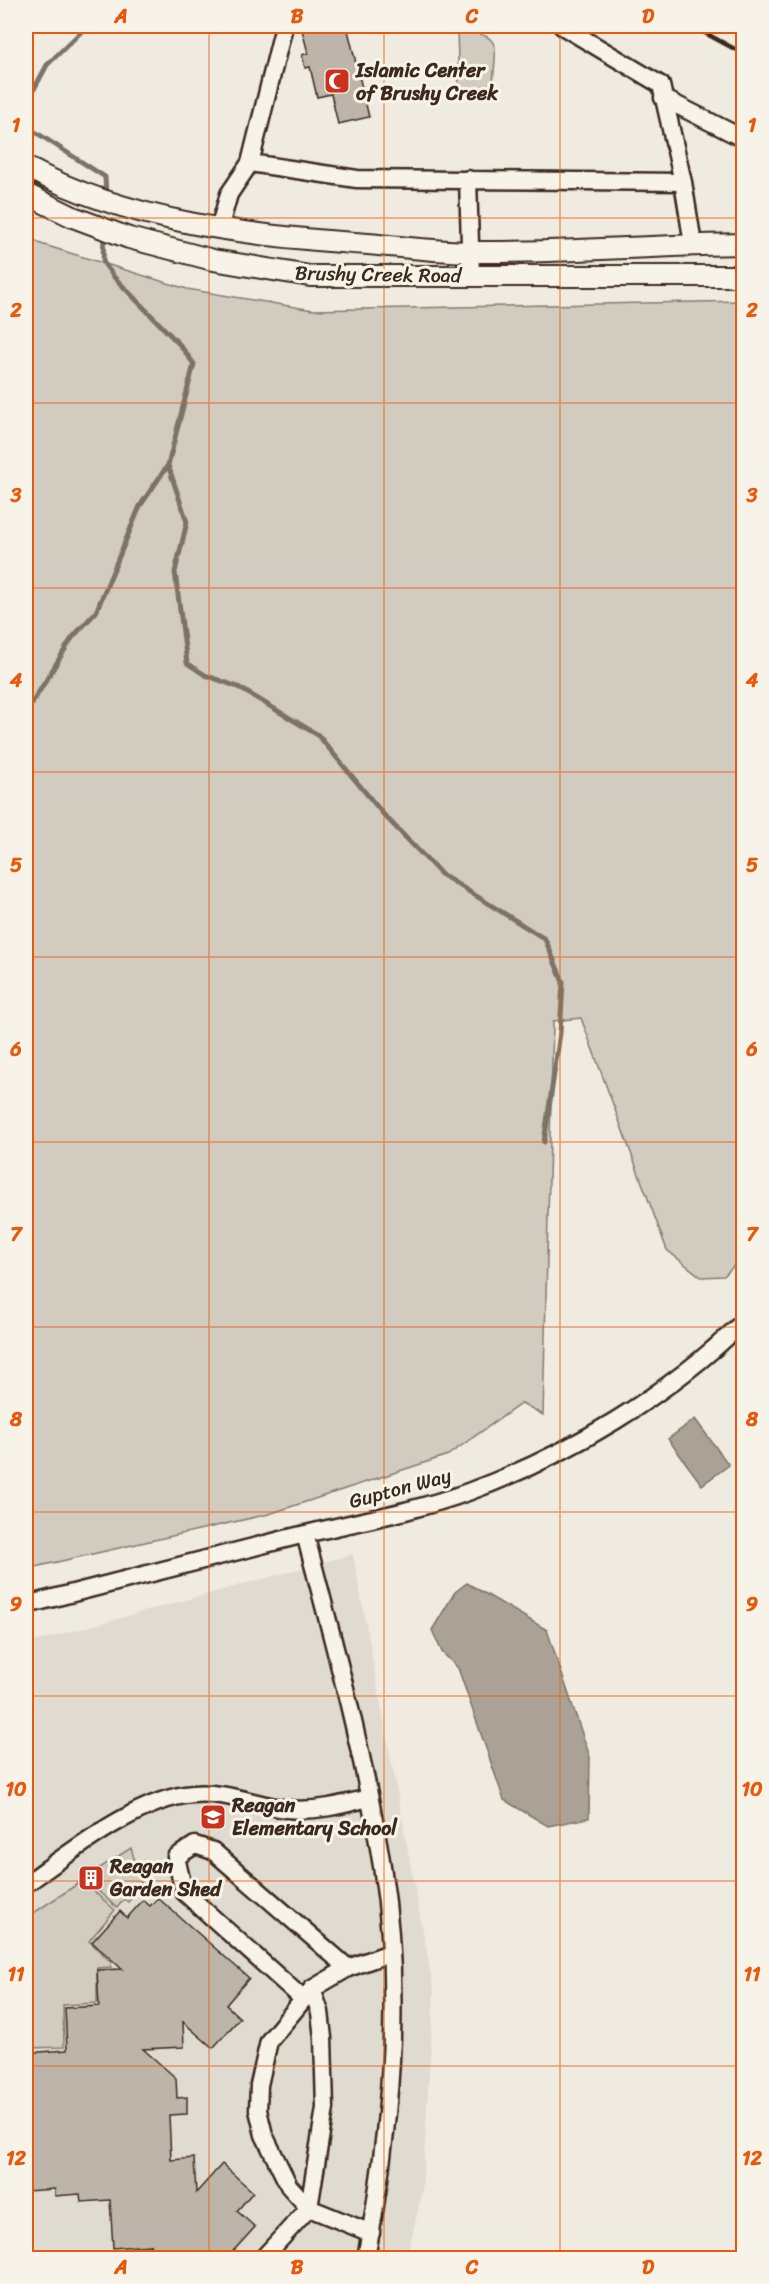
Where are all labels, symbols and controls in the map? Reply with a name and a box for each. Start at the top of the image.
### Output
text: A [113,0,128,34]
text: B [291,0,304,34]
text: C [465,0,479,34]
text: D [642,0,655,34]
place label: Islamic Center of Brushy Creek [355,53,499,111]
mosque icon: Islamic Center of Brushy Creek [322,66,352,96]
text: 1 [12,108,21,143]
text: 1 [748,108,757,143]
street label: Brushy Creek Road [294,256,463,293]
text: 2 [9,293,22,328]
text: 2 [745,293,758,328]
text: 3 [10,478,22,513]
text: 3 [746,478,758,513]
text: 4 [9,663,23,698]
text: 4 [745,663,759,698]
text: 5 [10,848,22,883]
text: 5 [746,848,758,883]
text: 6 [9,1032,22,1067]
text: 6 [745,1032,758,1067]
text: 7 [10,1217,23,1252]
text: 7 [746,1217,759,1252]
text: 8 [9,1402,23,1437]
text: 8 [745,1402,759,1437]
street label: Gupton Way [345,1458,456,1519]
text: 9 [10,1587,22,1622]
text: 9 [746,1587,758,1622]
text: 10 [5,1772,27,1807]
text: 10 [741,1772,763,1807]
place label: Reagan Elementary School [231,1788,398,1846]
school or university icon: Reagan Elementary School [198,1802,228,1832]
place label: Reagan Garden Shed [109,1849,222,1907]
building icon: Reagan Garden Shed [76,1863,106,1893]
text: 11 [7,1957,25,1992]
text: 11 [743,1957,761,1992]
text: 12 [6,2141,27,2176]
text: 12 [742,2141,763,2176]
text: A [113,2250,128,2284]
text: B [291,2250,304,2284]
text: C [465,2250,479,2284]
text: D [642,2250,655,2284]

